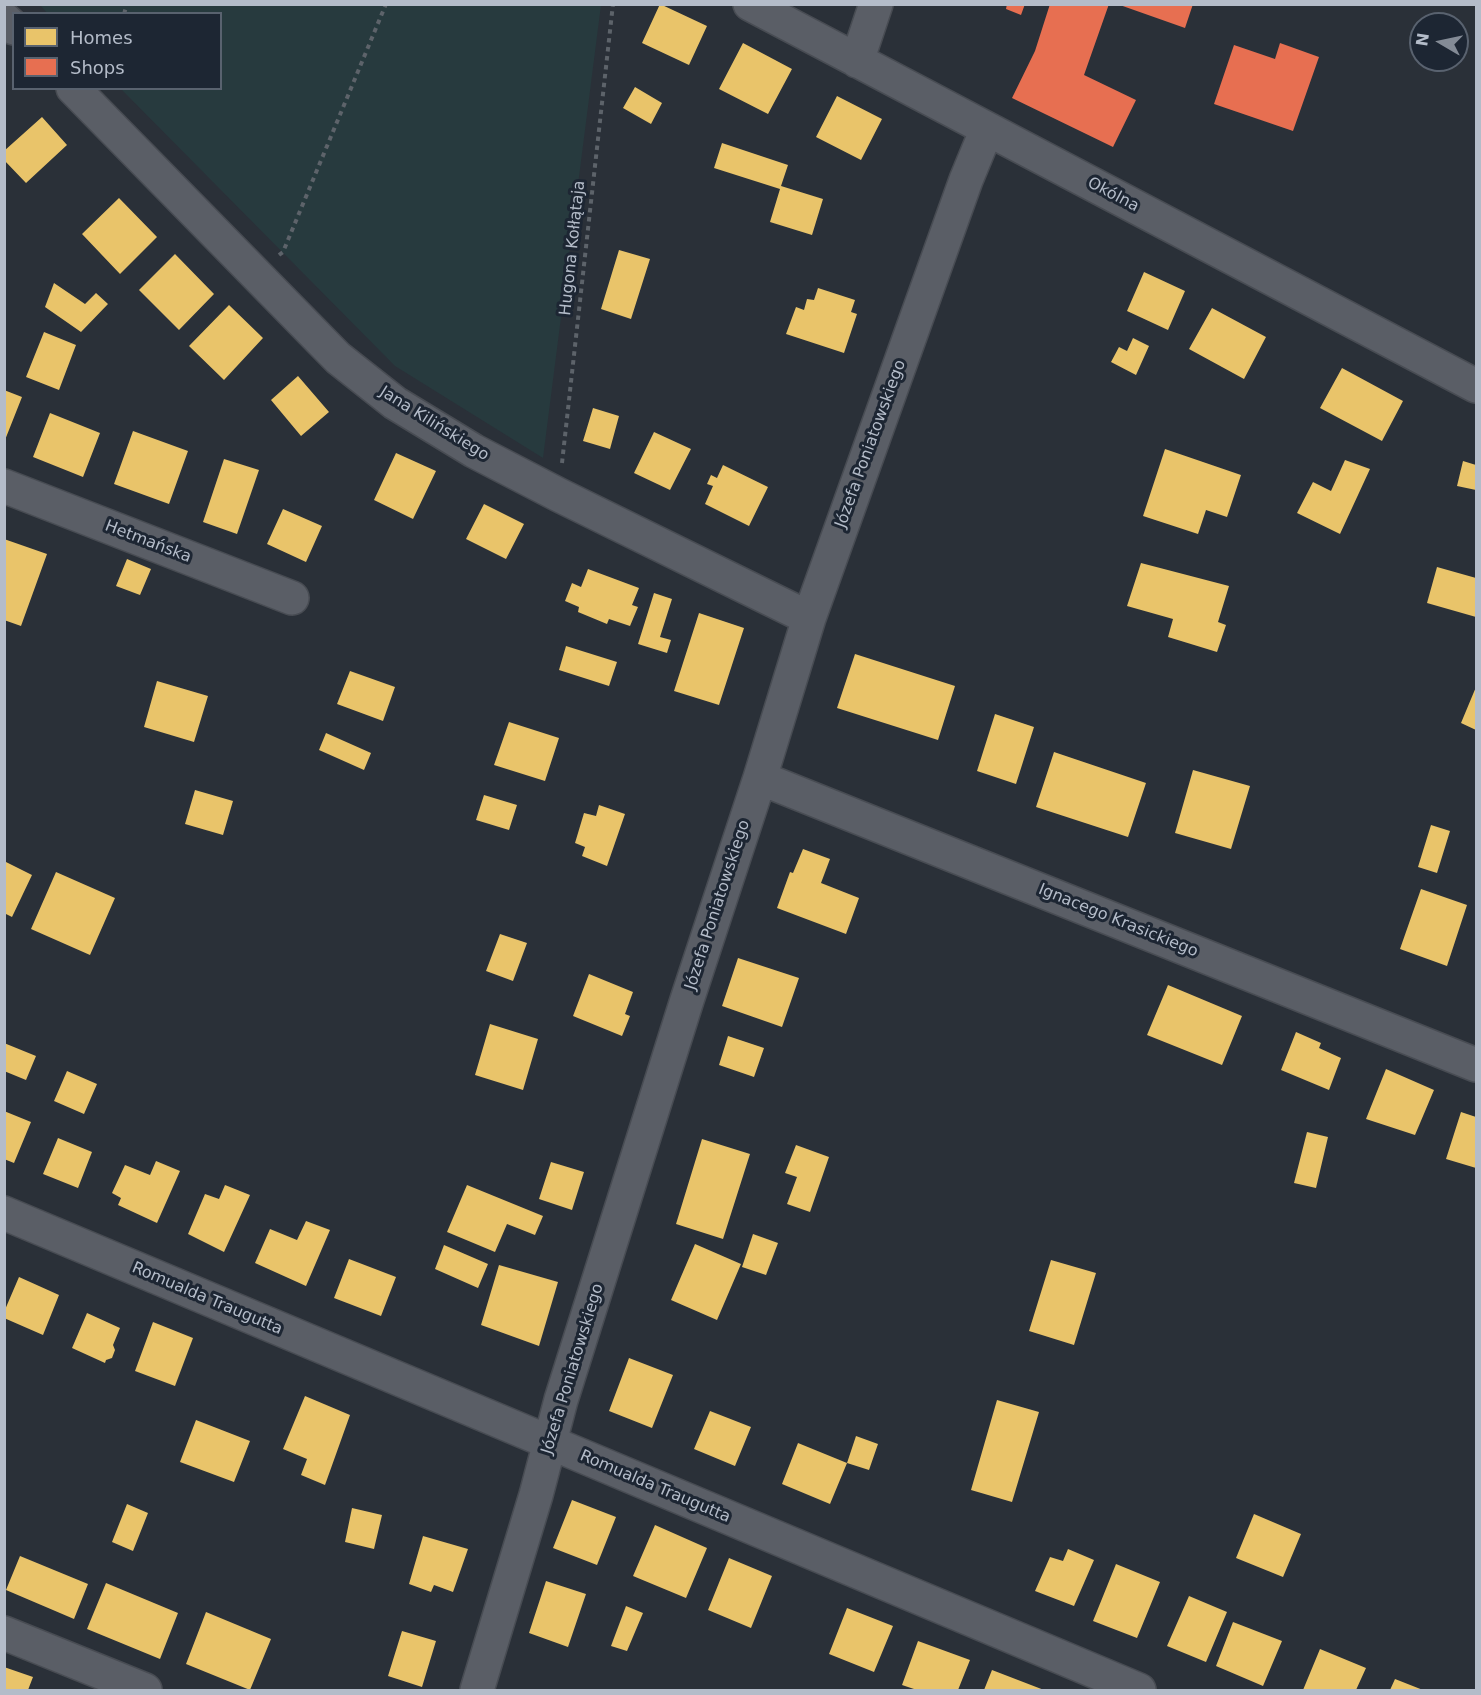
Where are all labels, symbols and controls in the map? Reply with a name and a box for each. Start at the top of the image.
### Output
legend [12,12,222,90]
north arrow [1409,12,1469,72]
text: Homes [70,27,133,48]
text: N [1412,31,1433,48]
text: Shops [70,57,125,78]
street label: Okólna [1084,174,1142,216]
street label: Hugona Kołłątaja [556,179,590,317]
street label: Józefa Poniatowskiego [832,357,910,531]
street label: Jana Kilińskiego [376,383,492,465]
street label: Hetmańska [102,517,194,567]
street label: Józefa Poniatowskiego [681,818,755,992]
street label: Ignacego Krasickiego [1035,880,1201,962]
street label: Romualda Traugutta [129,1259,285,1339]
street label: Józefa Poniatowskiego [538,1281,608,1457]
street label: Romualda Traugutta [577,1447,733,1527]

